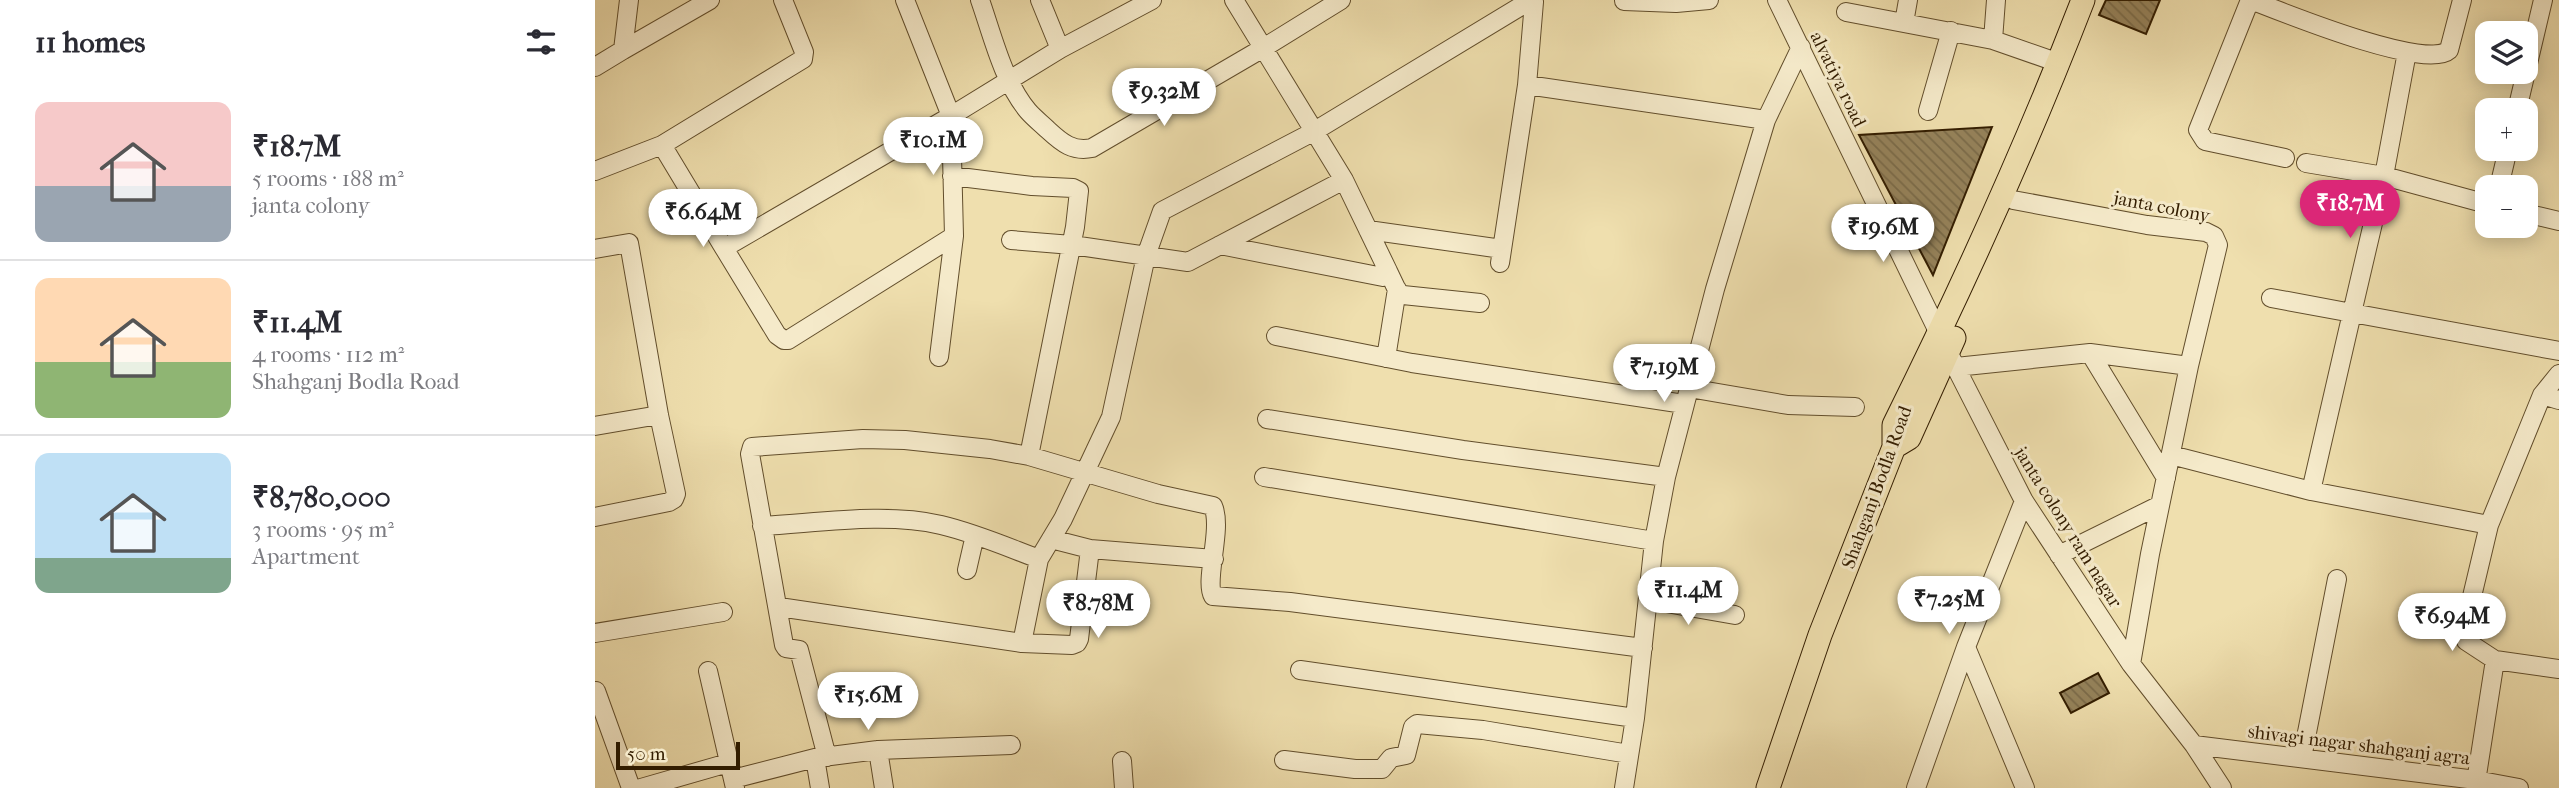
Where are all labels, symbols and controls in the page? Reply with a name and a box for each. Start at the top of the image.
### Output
map controls [2475,21,2538,238]
button: layers [2475,21,2538,84]
icon: filters [522,23,560,61]
text: 11 homes [35,25,145,60]
street label: alvatiya road [1806,28,1871,131]
pin: ₹9.32M [1107,68,1221,128]
text: ₹9.32M [1128,77,1200,104]
button: + [2475,98,2538,161]
pin: ₹10.1M [876,118,990,177]
text: ₹10.1M [899,126,967,153]
text: ₹18.7M [252,129,341,164]
icon: home [91,130,175,214]
text: 5 rooms · 188 m² [252,165,404,192]
button: − [2475,175,2538,238]
pin: ₹18.7M [2293,180,2407,240]
street label: janta colony [2110,187,2212,227]
text: ₹18.7M [2316,189,2384,216]
pin: ₹6.64M [646,190,760,249]
text: janta colony [252,192,370,219]
text: ₹6.64M [664,198,742,225]
pin: ₹19.6M [1826,204,1940,264]
text: ₹19.6M [1847,213,1919,240]
text: ₹11.4M [252,305,342,340]
icon: home [91,306,175,390]
text: 4 rooms · 112 m² [252,341,404,368]
pin: ₹7.19M [1607,344,1721,404]
text: ₹7.19M [1629,353,1699,380]
text: Shahganj Bodla Road [252,368,460,395]
street label: Shahganj Bodla Road [1837,402,1917,572]
street label: janta colony ram nagar [2009,442,2127,613]
text: ₹8,780,000 [252,480,391,515]
icon: home [91,481,175,565]
text: 3 rooms · 95 m² [252,516,394,543]
text: Apartment [252,543,360,570]
pin: ₹11.4M [1631,568,1745,627]
text: ₹11.4M [1653,576,1723,603]
pin: ₹7.25M [1892,576,2006,636]
pin: ₹8.78M [1041,580,1155,640]
text: ₹7.25M [1913,585,1985,612]
text: ₹8.78M [1062,589,1134,616]
pin: ₹6.94M [2395,594,2509,653]
text: ₹6.94M [2414,602,2490,629]
pin: ₹15.6M [811,672,925,732]
text: ₹15.6M [833,681,903,708]
street label: shivagi nagar shahganj agra [2247,720,2471,770]
scale bar [616,739,740,771]
text: 50 m [627,743,666,765]

